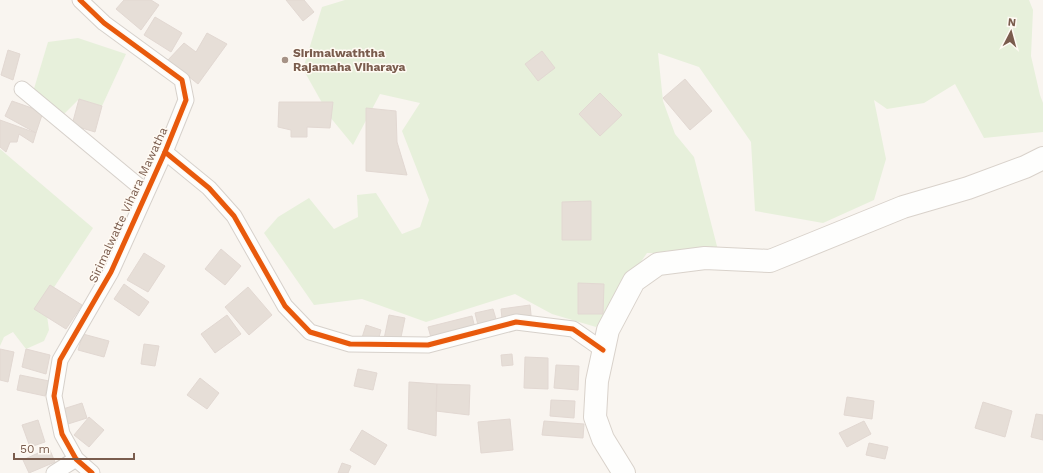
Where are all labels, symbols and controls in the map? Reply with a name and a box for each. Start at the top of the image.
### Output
north arrow [991,12,1031,52]
text: N [1007,16,1017,29]
place label: Sirimalwaththa Rajamaha Viharaya [293,46,406,74]
marker: Sirimalwaththa Rajamaha Viharaya [280,55,290,65]
street label: Sirimalwatte Vihara Mawatha [86,125,170,285]
scale bar [14,435,134,461]
text: 50 m [20,442,50,456]

